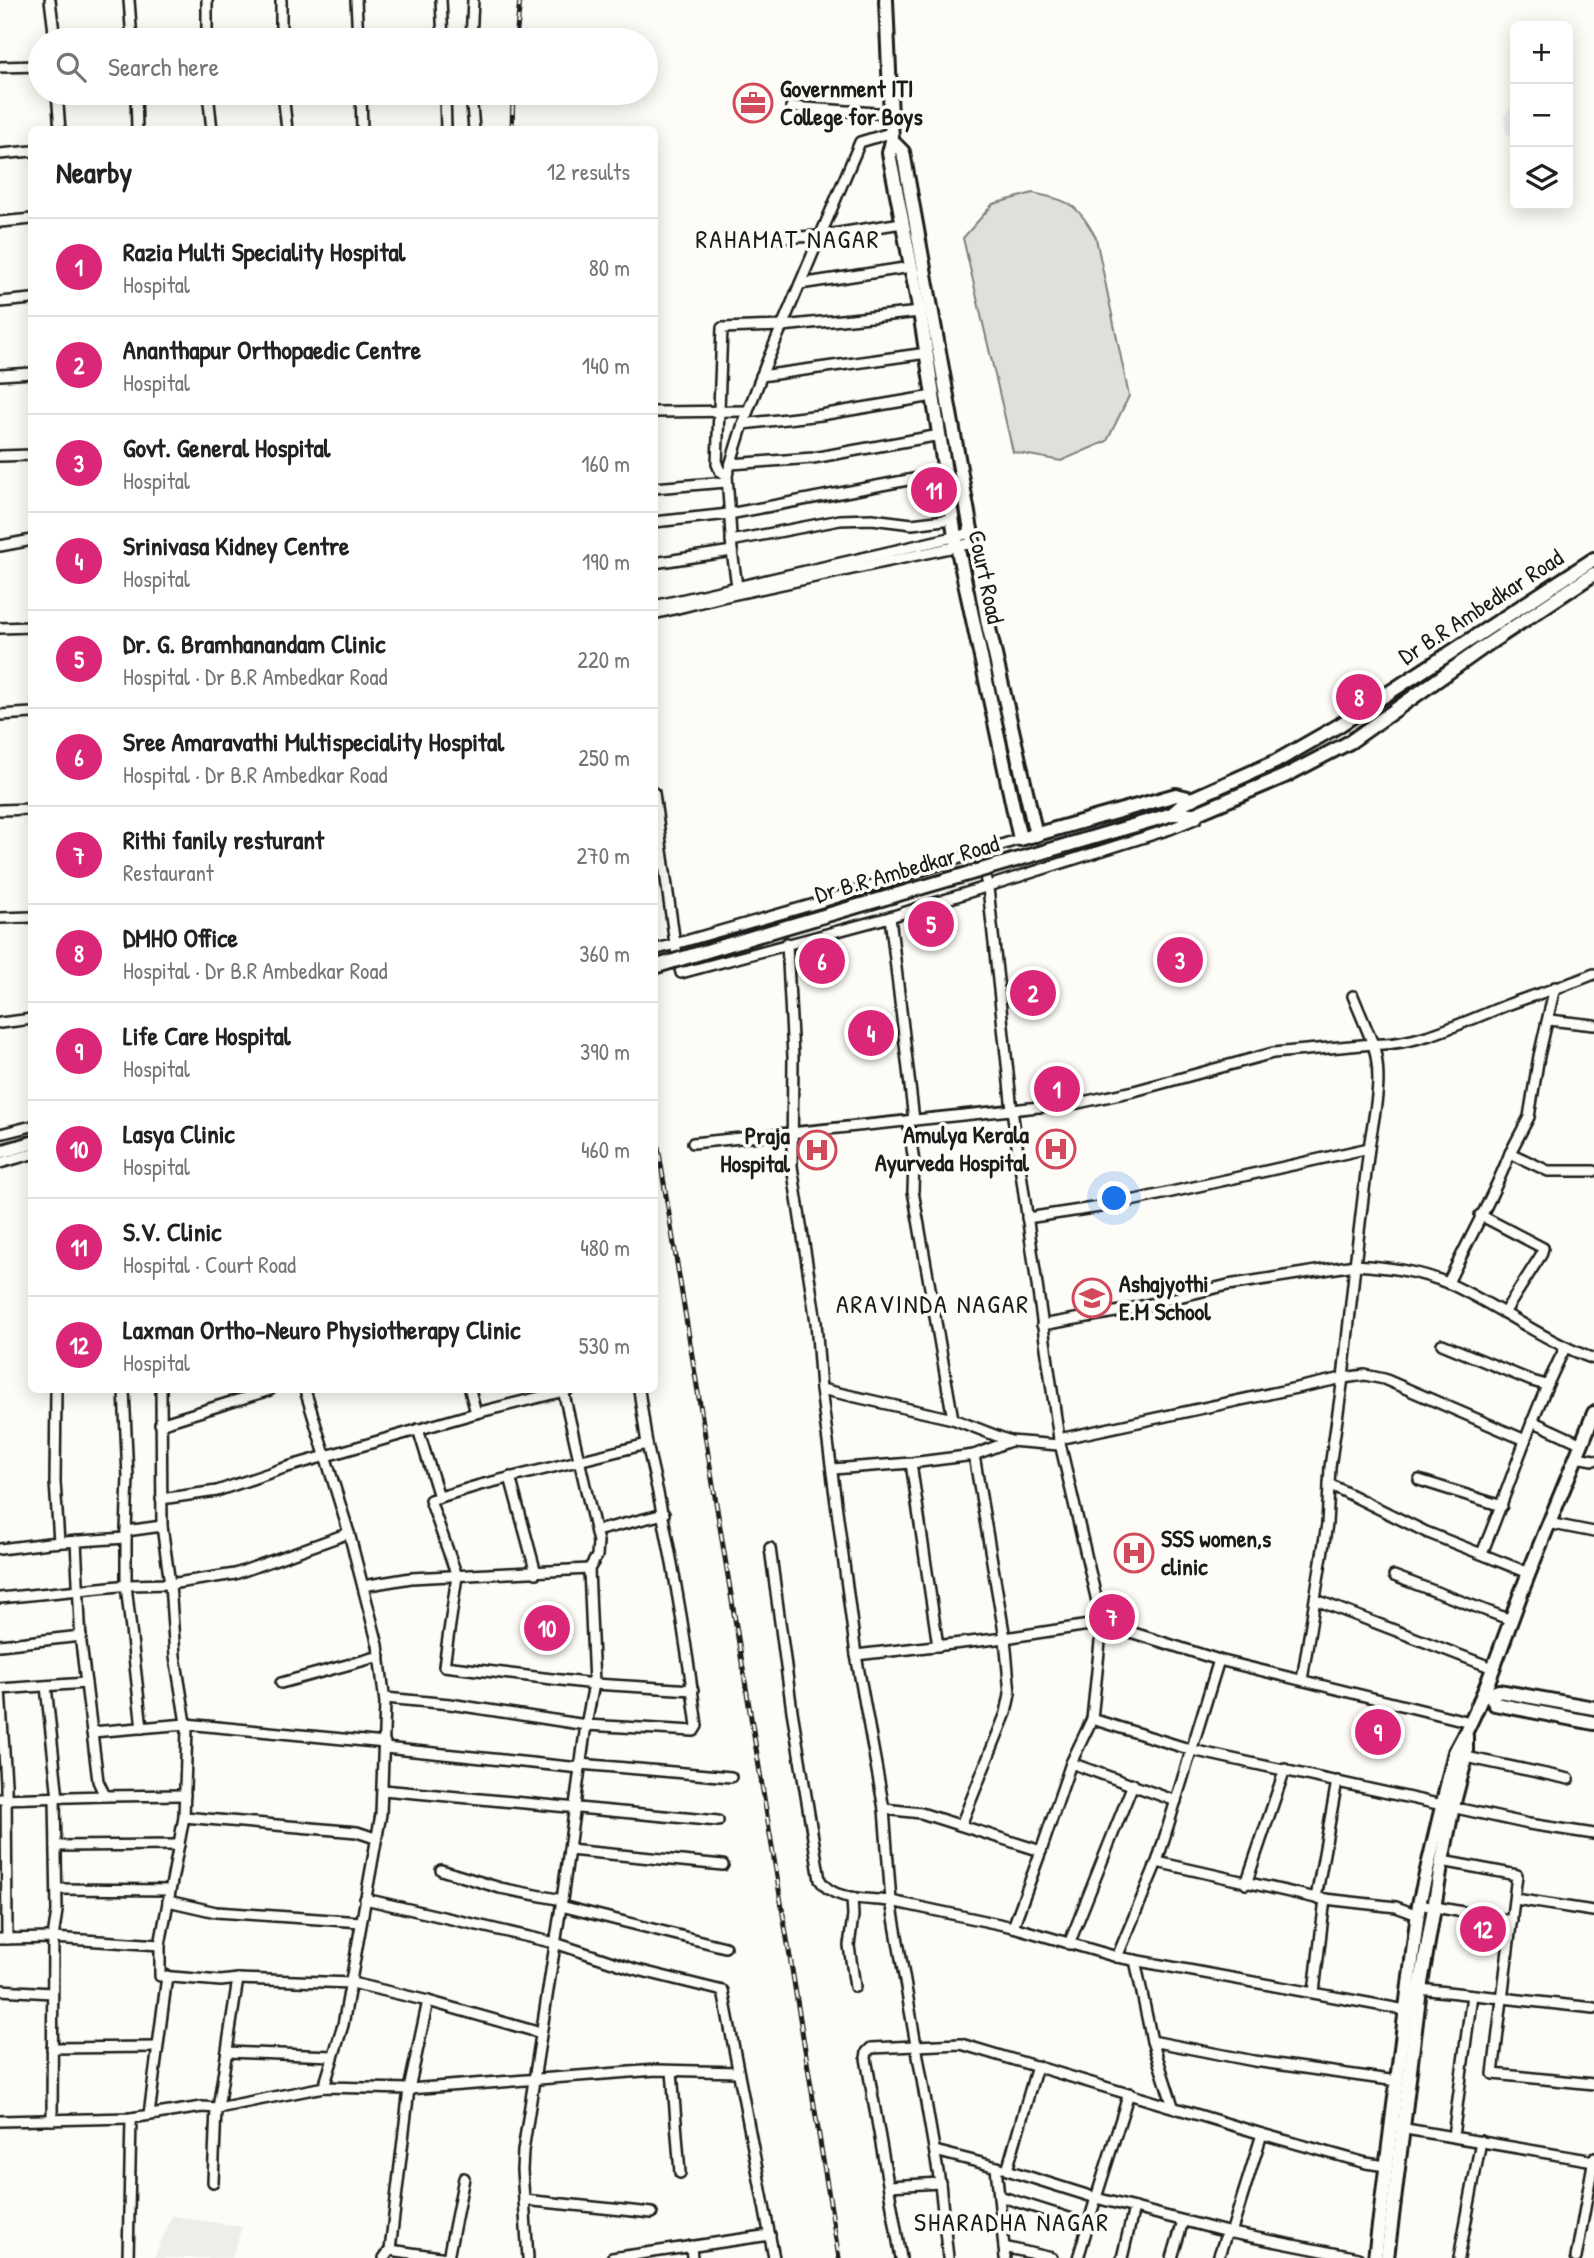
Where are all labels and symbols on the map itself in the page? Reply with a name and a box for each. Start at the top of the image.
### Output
place label: Government ITI College for Boys [780,72,923,133]
office icon: Government ITI College for Boys [732,82,774,124]
district label: RAHAMAT NAGAR [695,221,881,256]
pin: 11 [911,464,957,516]
street label: Court Road [961,527,1012,626]
street label: Dr B.R Ambedkar Road [1392,541,1569,671]
pin: 8 [1336,671,1382,723]
street label: Dr B.R Ambedkar Road [811,826,1003,910]
pin: 5 [908,898,954,950]
pin: 3 [1157,934,1203,986]
pin: 6 [799,935,845,987]
pin: 2 [1010,967,1056,1019]
pin: 4 [848,1007,894,1059]
pin: 1 [1034,1063,1080,1115]
place label: Amulya Kerala Ayurveda Hospital [875,1118,1030,1179]
place label: Praja Hospital [720,1119,791,1180]
hospital icon: Amulya Kerala Ayurveda Hospital [1035,1128,1077,1170]
hospital icon: Praja Hospital [796,1129,838,1171]
your location [1097,1181,1131,1215]
place label: Ashajyothi E.M School [1119,1267,1211,1327]
school or university icon: Ashajyothi E.M School [1071,1277,1113,1319]
district label: ARAVINDA NAGAR [836,1286,1030,1321]
place label: SSS women,s clinic [1161,1522,1271,1582]
hospital icon: SSS women,s clinic [1113,1532,1155,1574]
pin: 7 [1089,1591,1135,1643]
pin: 10 [524,1602,570,1654]
pin: 9 [1355,1706,1401,1758]
pin: 12 [1460,1903,1506,1955]
district label: SHARADHA NAGAR [914,2204,1110,2239]

